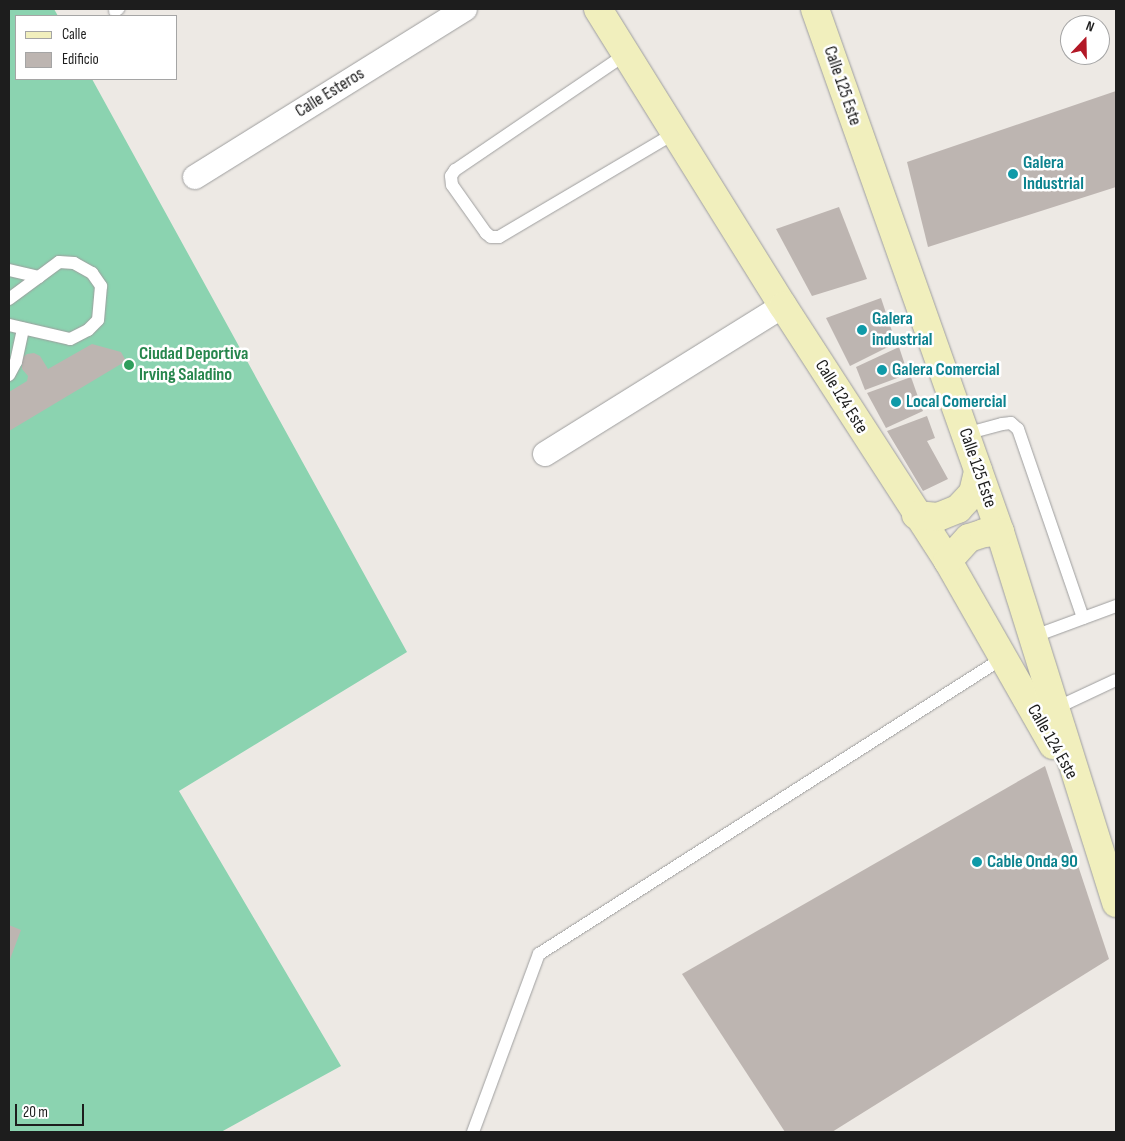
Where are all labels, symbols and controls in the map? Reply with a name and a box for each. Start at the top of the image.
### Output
legend [15,15,178,80]
north arrow [1060,15,1110,65]
text: N [1084,17,1097,36]
text: Calle [62,25,86,44]
street label: Calle 125 Este [818,43,866,129]
text: Edificio [62,50,99,69]
street label: Calle Esteros [291,63,369,123]
place label: Galera Industrial [1023,153,1084,195]
marker: Galera Industrial [1007,168,1019,180]
place label: Galera industrial [872,309,932,352]
marker: Galera industrial [856,324,868,336]
place label: Ciudad Deportiva Irving Saladino [139,344,248,386]
street label: Calle 124 Este [810,356,872,438]
marker: Ciudad Deportiva Irving Saladino [123,359,135,371]
place label: Galera Comercial [892,359,1000,381]
marker: Galera Comercial [876,364,888,376]
place label: Local Comercial [906,391,1006,413]
marker: Local Comercial [890,396,902,408]
street label: Calle 125 Este [953,425,1001,511]
street label: Calle 124 Este [1022,701,1082,783]
place label: Cable Onda 90 [987,851,1078,873]
marker: Cable Onda 90 [971,856,983,868]
scale bar [18,1094,86,1126]
text: 20 m [23,1103,48,1122]

